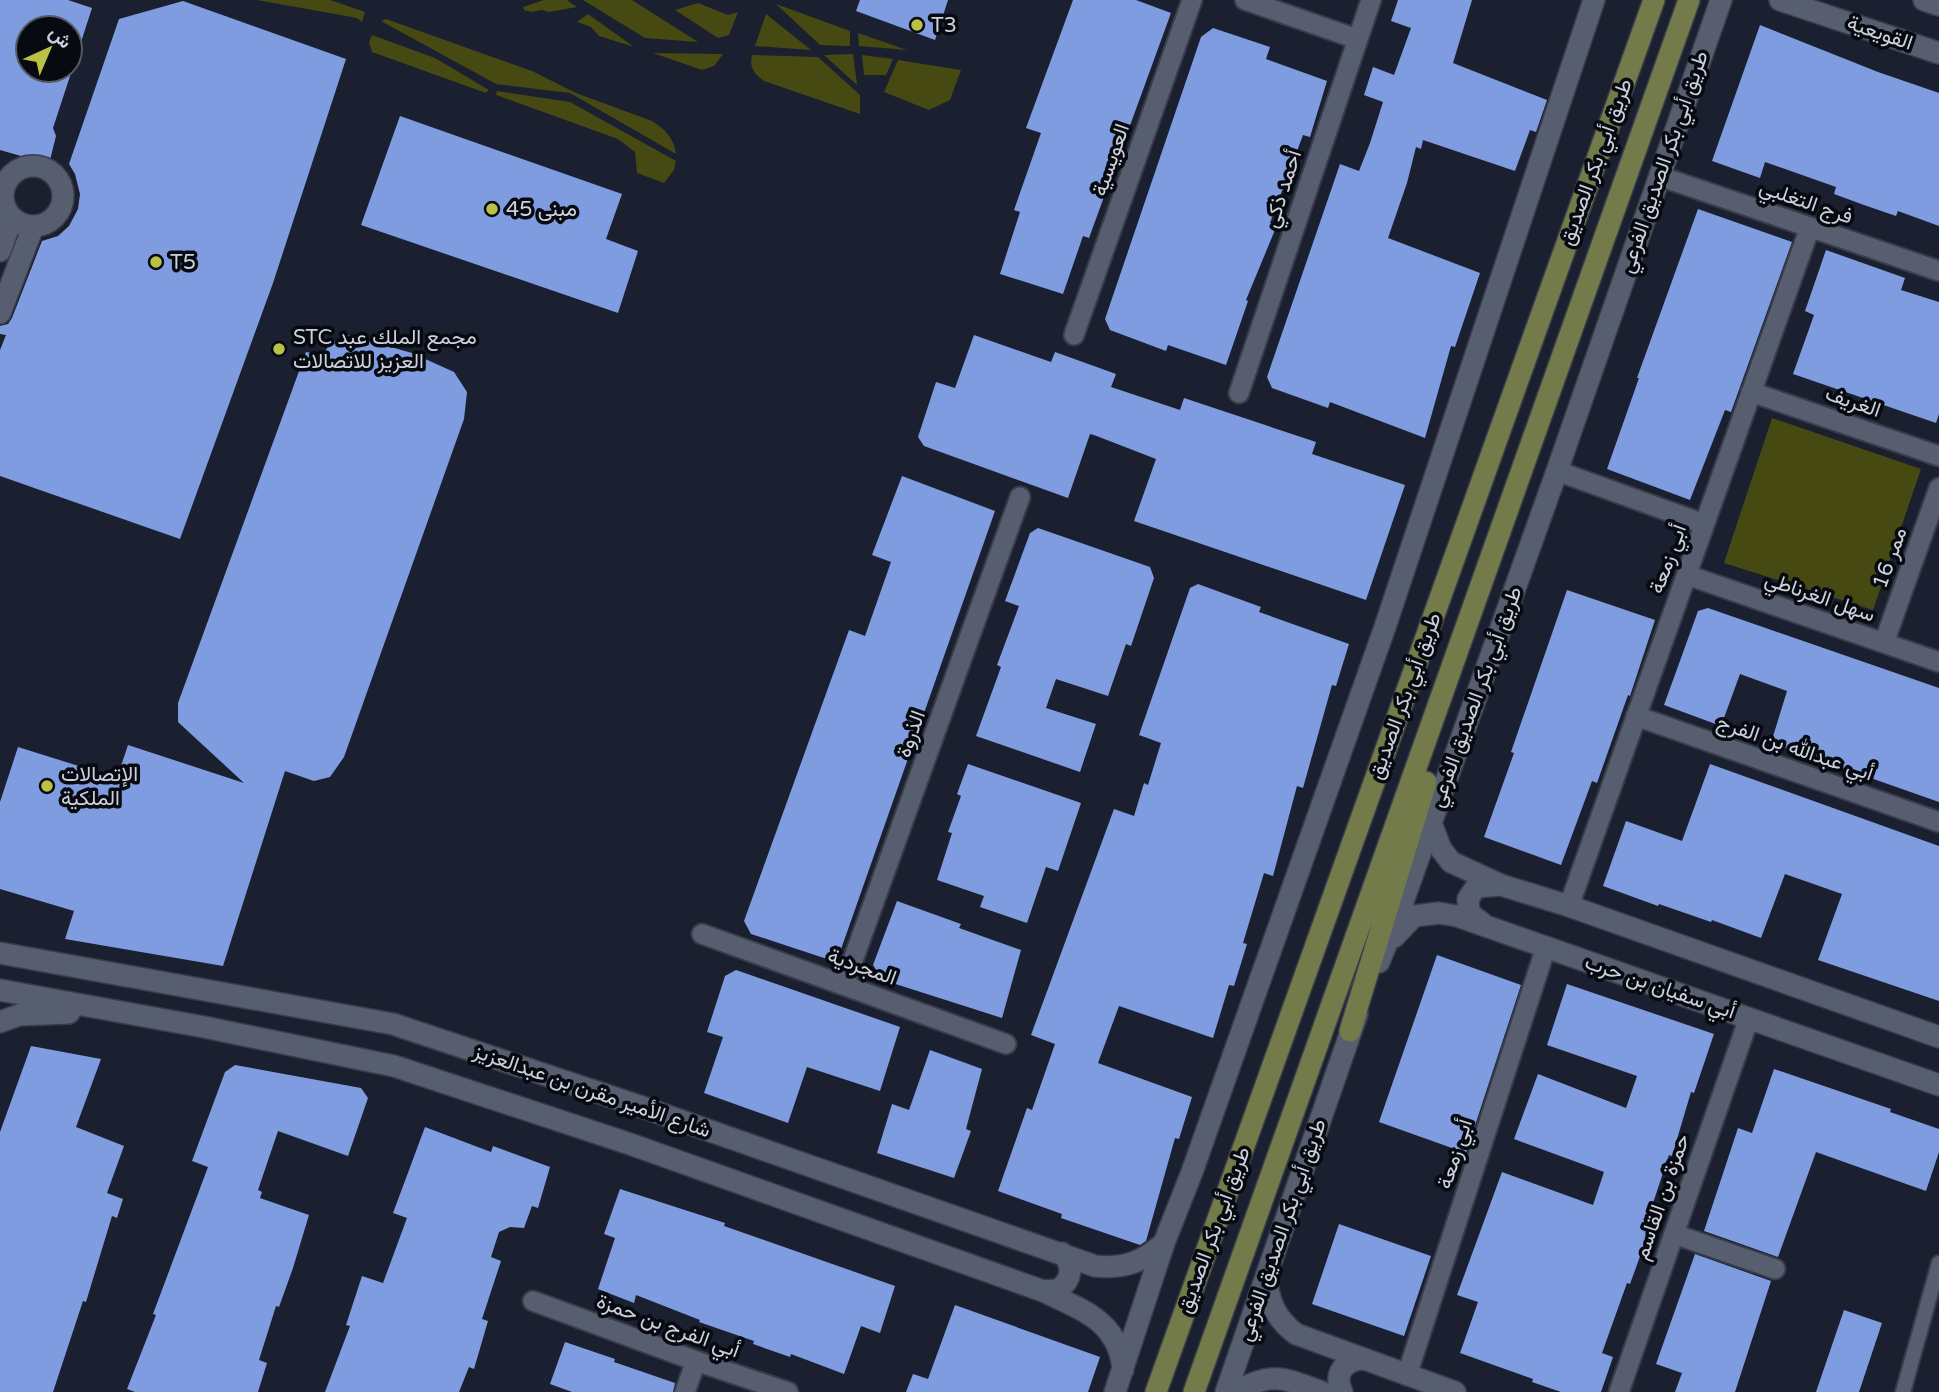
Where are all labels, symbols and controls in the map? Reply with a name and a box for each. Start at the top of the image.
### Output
street label: القويعية [1844,10,1916,56]
place label: T3 [931,13,957,38]
north arrow [14,14,84,84]
marker: T3 [909,17,925,33]
text: ش [44,22,76,53]
street label: طريق أبي بكر الصديق الفرعي [1614,48,1718,278]
street label: طريق أبي بكر الصديق [1554,75,1642,250]
street label: العويسية [1087,120,1135,200]
street label: أحمد ذكي [1259,147,1311,232]
street label: فرج التغلبي [1755,174,1856,233]
place label: مبنى 45 [506,197,577,222]
marker: مبنى 45 [484,201,500,217]
place label: T5 [170,250,196,275]
marker: T5 [148,254,164,270]
place label: STC مجمع الملك عبد العزيز للاتصالات [293,325,477,374]
marker: STC مجمع الملك عبد العزيز للاتصالات [271,341,287,357]
street label: الغريف [1822,381,1884,423]
street label: أبي زمعة [1644,521,1696,598]
street label: ممر 16 [1867,524,1913,592]
street label: سهل الغرناطي [1760,566,1878,631]
street label: طريق أبي بكر الصديق الفرعي [1424,583,1531,812]
street label: طريق أبي بكر الصديق [1363,609,1451,784]
street label: الذروة [891,707,931,761]
street label: أبي عبدالله بن الفرج [1712,709,1877,790]
place label: الإتصالات الملكية [61,762,138,811]
marker: الإتصالات الملكية [39,778,55,794]
street label: المجردية [824,943,900,991]
street label: أبي سفيان بن حرب [1580,950,1739,1028]
street label: شارع الأمير مقرن بن عبدالعزيز [469,1038,714,1144]
street label: طريق أبي بكر الصديق الفرعي [1232,1116,1336,1346]
street label: أبي زمعة [1432,1116,1482,1193]
street label: حمزة بن القاسم [1629,1131,1696,1263]
street label: طريق أبي بكر الصديق [1172,1143,1260,1318]
street label: أبي الفرج بن حمزة [592,1289,743,1367]

